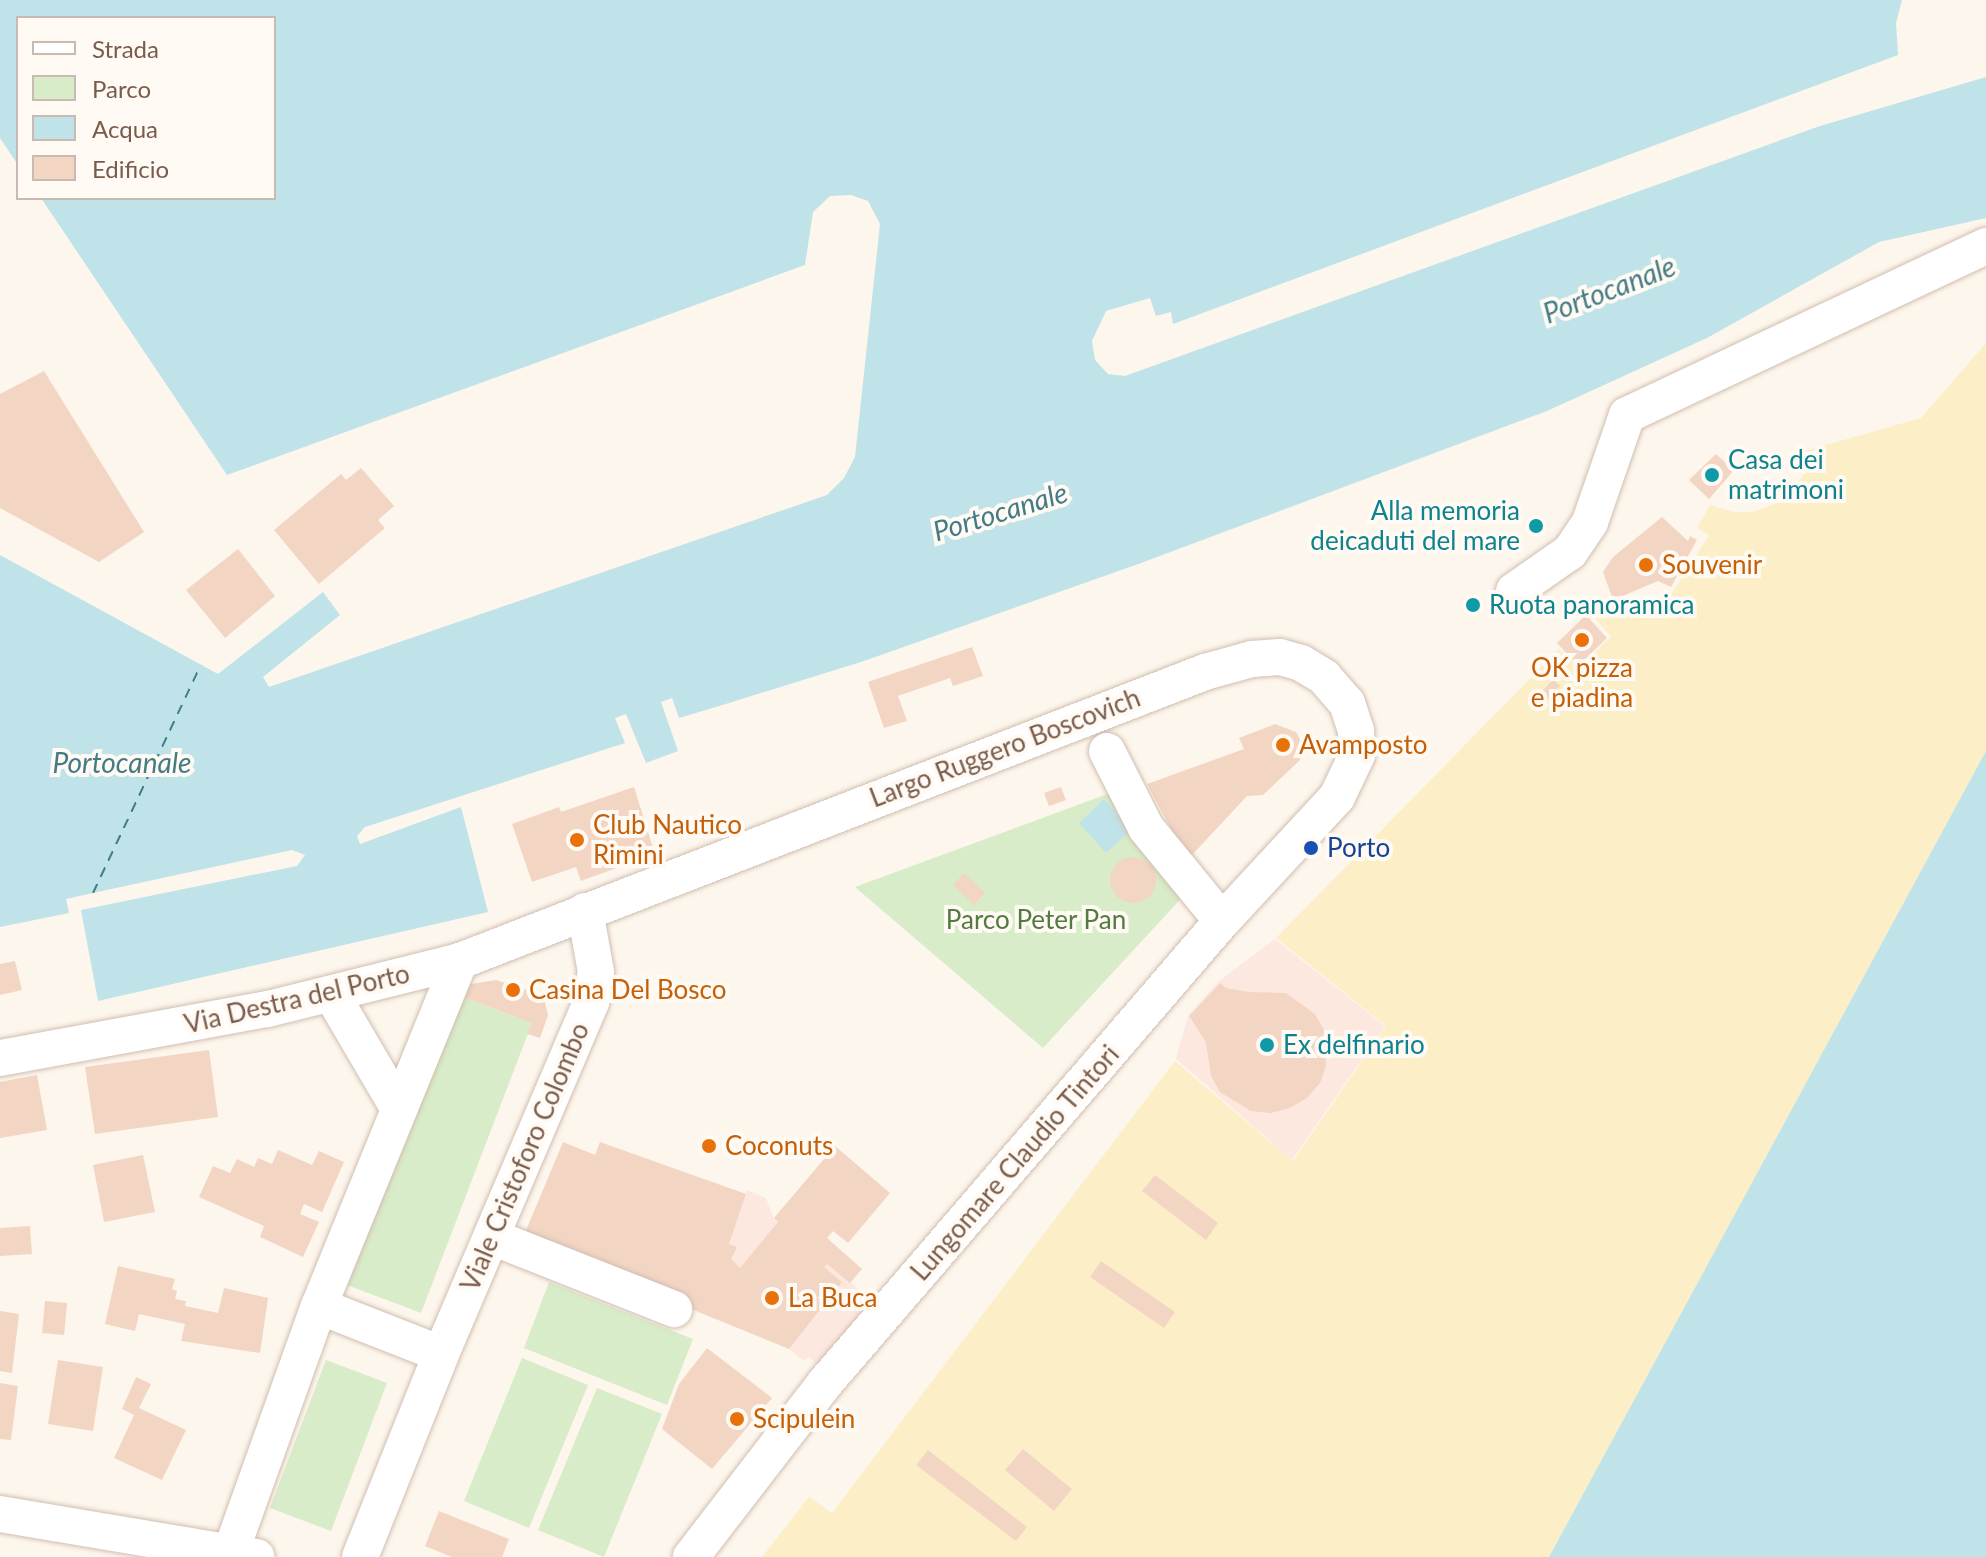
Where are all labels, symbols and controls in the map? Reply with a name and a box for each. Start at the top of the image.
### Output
legend [16,16,276,200]
text: Strada [92,34,159,63]
text: Parco [92,74,151,103]
text: Acqua [92,114,158,143]
text: Edificio [92,154,169,183]
water label: Portocanale [1538,248,1680,330]
place label: Casa dei matrimoni [1728,444,1844,506]
marker: Casa dei matrimoni [1703,466,1721,484]
water label: Portocanale [929,475,1071,547]
place label: Alla memoria deicaduti del mare [1310,495,1520,556]
marker: Alla memoria deicaduti del mare [1527,517,1545,535]
place label: Souvenir [1662,549,1762,581]
marker: Souvenir [1637,556,1655,574]
place label: Ruota panoramica [1489,589,1695,621]
marker: Ruota panoramica [1464,596,1482,614]
marker: OK pizza e piadina [1573,631,1591,649]
place label: OK pizza e piadina [1531,652,1633,714]
street label: Largo Ruggero Boscovich [865,682,1145,814]
place label: Avamposto [1299,729,1428,761]
marker: Avamposto [1274,736,1292,754]
water label: Portocanale [53,745,191,779]
place label: Club Nautico Rimini [593,809,742,870]
marker: Club Nautico Rimini [568,831,586,849]
place label: Porto [1327,832,1390,864]
marker: Porto [1302,839,1320,857]
park label: Parco Peter Pan [946,904,1126,936]
street label: Via Destra del Porto [181,958,413,1040]
place label: Casina Del Bosco [529,974,727,1006]
marker: Casina Del Bosco [504,981,522,999]
street label: Viale Cristoforo Colombo [454,1018,596,1296]
place label: Ex delfinario [1283,1029,1425,1061]
marker: Ex delfinario [1258,1036,1276,1054]
street label: Lungomare Claudio Tintori [904,1039,1126,1287]
place label: Coconuts [725,1130,833,1162]
marker: Coconuts [700,1137,718,1155]
place label: La Buca [788,1282,877,1314]
marker: La Buca [763,1289,781,1307]
place label: Scipulein [753,1403,855,1435]
marker: Scipulein [728,1410,746,1428]

